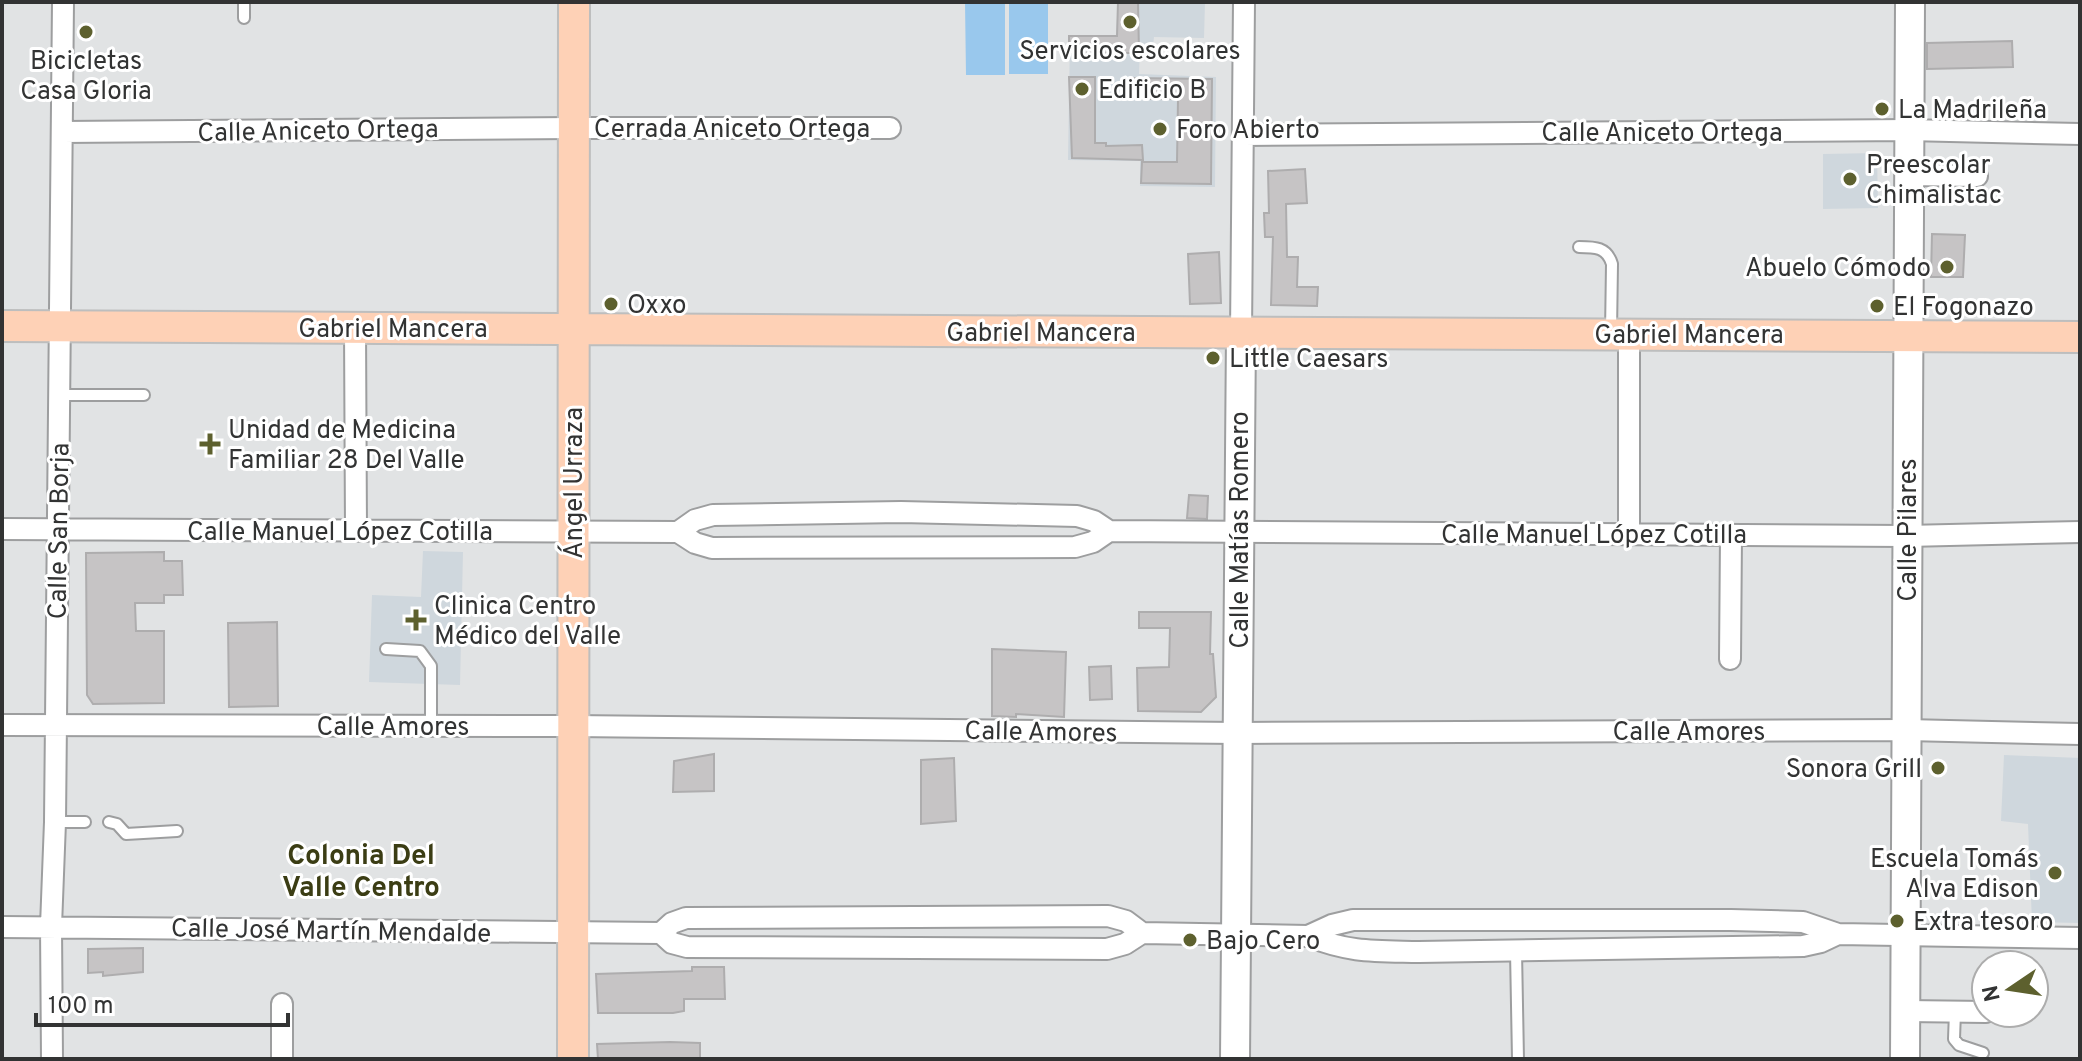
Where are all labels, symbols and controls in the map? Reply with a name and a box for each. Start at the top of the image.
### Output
marker: Servicios escolares [1121,13,1139,31]
marker: Bicicletas Casa Gloria [77,23,95,41]
place label: Servicios escolares [1019,36,1241,69]
place label: Bicicletas Casa Gloria [20,46,152,109]
place label: Edificio B [1098,75,1206,108]
marker: Edificio B [1073,80,1091,98]
place label: La Madrileña [1898,95,2047,128]
marker: La Madrileña [1873,100,1891,118]
street label: Calle Aniceto Ortega [197,114,439,151]
street label: Cerrada Aniceto Ortega [594,114,870,147]
place label: Foro Abierto [1176,115,1320,148]
street label: Calle Aniceto Ortega [1541,118,1783,151]
marker: Foro Abierto [1151,120,1169,138]
place label: Preescolar Chimalistac [1866,150,2002,213]
marker: Preescolar Chimalistac [1841,170,1859,188]
place label: Abuelo Cómodo [1745,253,1931,286]
marker: Abuelo Cómodo [1938,258,1956,276]
place label: Oxxo [627,290,687,323]
place label: El Fogonazo [1893,292,2034,325]
marker: Oxxo [602,295,620,313]
marker: El Fogonazo [1868,297,1886,315]
street label: Gabriel Mancera [298,314,488,347]
street label: Gabriel Mancera [946,318,1136,351]
street label: Gabriel Mancera [1594,320,1784,353]
place label: Little Caesars [1229,344,1388,377]
marker: Little Caesars [1204,349,1222,367]
street label: Ángel Urraza [557,407,592,559]
street label: Calle Matías Romero [1225,411,1258,649]
place label: Unidad de Medicina Familiar 28 Del Valle [228,415,465,478]
marker: Unidad de Medicina Familiar 28 Del Valle [199,433,221,455]
street label: Calle San Borja [42,443,79,620]
street label: Calle Pilares [1893,458,1926,602]
street label: Calle Manuel López Cotilla [187,517,493,550]
street label: Calle Manuel López Cotilla [1441,520,1747,553]
place label: Clinica Centro Médico del Valle [434,591,621,654]
marker: Clinica Centro Médico del Valle [405,609,427,631]
street label: Calle Amores [316,712,470,745]
street label: Calle Amores [964,716,1118,751]
street label: Calle Amores [1612,717,1766,750]
place label: Sonora Grill [1786,754,1922,787]
marker: Sonora Grill [1929,759,1947,777]
district label: Colonia Del Valle Centro [282,839,440,907]
place label: Escuela Tomás Alva Edison [1870,844,2039,907]
marker: Escuela Tomás Alva Edison [2046,864,2064,882]
place label: Extra tesoro [1913,907,2054,940]
marker: Extra tesoro [1888,912,1906,930]
street label: Calle José Martín Mendalde [170,913,491,952]
place label: Bajo Cero [1206,926,1320,959]
marker: Bajo Cero [1181,931,1199,949]
north arrow [1970,949,2050,1029]
scale bar [36,977,288,1027]
text: N [1978,982,2008,1004]
text: 100 m [48,992,114,1022]

